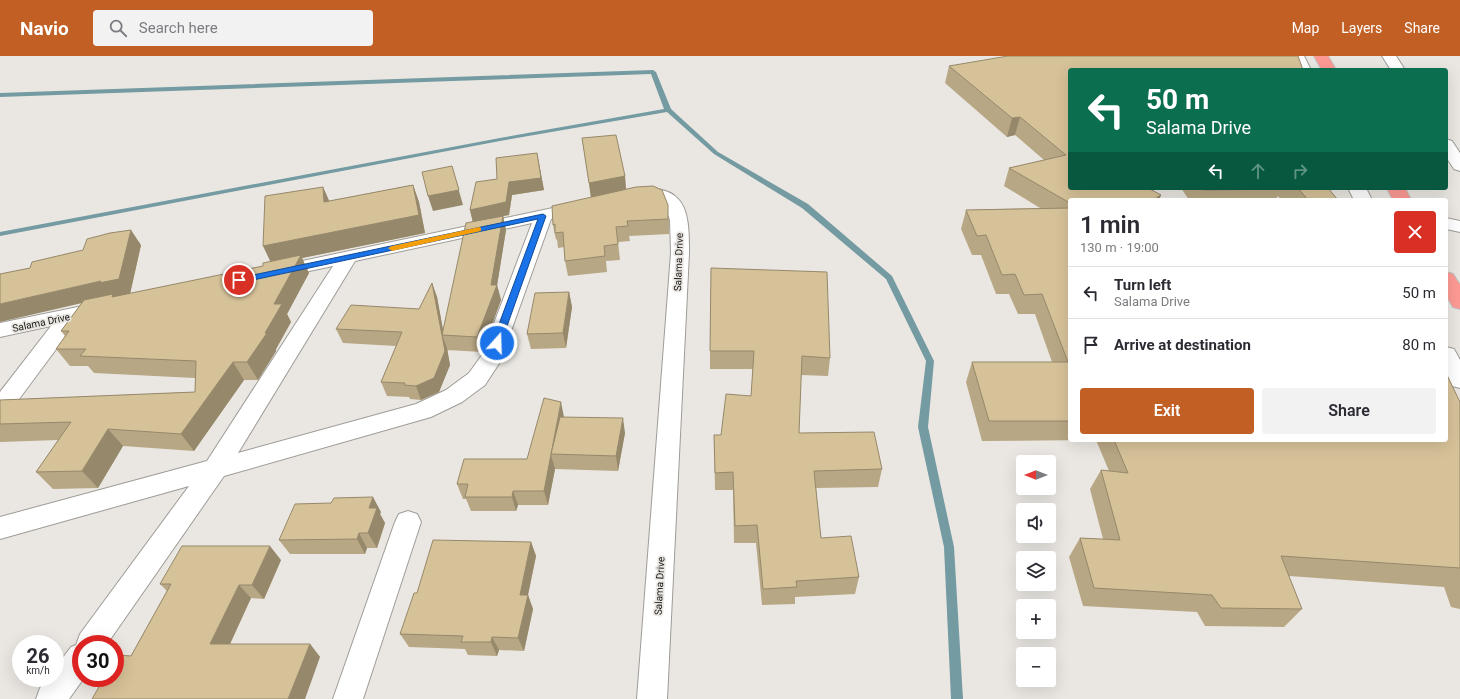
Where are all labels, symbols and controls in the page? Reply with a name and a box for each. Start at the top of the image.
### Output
search box [93,10,373,46]
text: Navio [20,17,69,40]
icon: search [107,17,129,39]
text: Search here [139,19,218,37]
text: Map [1292,20,1319,36]
text: Layers [1341,20,1382,36]
text: Share [1404,20,1440,36]
text: 50 m [1146,83,1209,116]
icon: left [1080,84,1132,136]
text: Salama Drive [1146,117,1251,138]
icon: left [1205,160,1227,182]
icon: ahead [1247,160,1269,182]
icon: right [1289,160,1311,182]
text: 1 min [1080,211,1140,239]
button: close [1394,211,1436,253]
street label: Salama Drive [672,233,685,291]
text: 130 m · 19:00 [1080,240,1159,255]
pin [222,263,256,297]
icon: arrive [228,269,250,291]
text: Turn left [1114,276,1171,294]
icon: left [1080,282,1102,304]
text: 50 m [1402,284,1436,302]
text: Salama Drive [1114,294,1190,309]
street label: Salama Drive [11,311,71,334]
position arrow [476,322,518,364]
icon: arrive [1080,334,1102,356]
text: Arrive at destination [1114,336,1251,354]
text: 80 m [1402,336,1436,354]
button: Exit [1080,388,1254,434]
button: Share [1262,388,1436,434]
north arrow [1016,455,1056,495]
map controls [1016,455,1056,687]
button: sound [1016,503,1056,543]
button: layers [1016,551,1056,591]
street label: Salama Drive [652,557,667,615]
button: + [1016,599,1056,639]
speed limit sign: 30 [72,635,124,687]
text: 26 [27,644,49,668]
button: − [1016,647,1056,687]
text: km/h [26,665,50,676]

